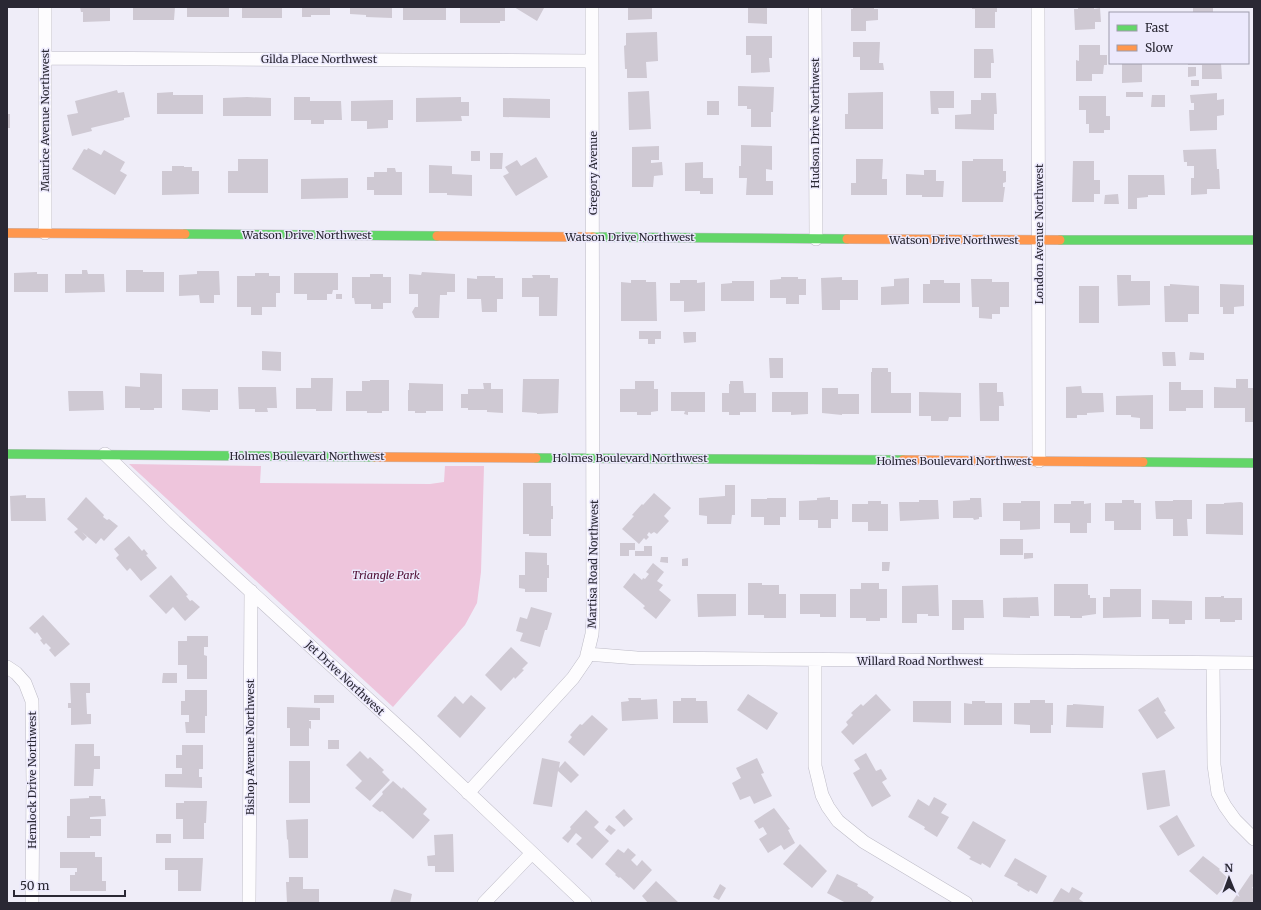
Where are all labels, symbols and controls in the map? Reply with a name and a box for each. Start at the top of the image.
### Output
legend [1109,12,1249,64]
text: Fast [1145,20,1169,35]
text: Slow [1145,40,1174,55]
street label: Maurice Avenue Northwest [38,48,52,191]
street label: Gilda Place Northwest [261,52,378,66]
street label: Hudson Drive Northwest [808,57,822,188]
street label: Gregory Avenue [586,131,600,215]
street label: London Avenue Northwest [1032,163,1046,304]
street label: Watson Drive Northwest [241,228,372,242]
street label: Watson Drive Northwest [564,230,695,244]
street label: Watson Drive Northwest [888,233,1019,247]
street label: Holmes Boulevard Northwest [229,449,385,463]
street label: Holmes Boulevard Northwest [552,451,708,465]
street label: Holmes Boulevard Northwest [876,454,1032,468]
street label: Martisa Road Northwest [585,499,601,629]
park label: Triangle Park [352,568,420,582]
street label: Jet Drive Northwest [302,637,388,719]
street label: Willard Road Northwest [856,654,984,668]
street label: Bishop Avenue Northwest [243,678,257,815]
street label: Hemlock Drive Northwest [25,711,39,849]
north arrow [1209,858,1249,898]
text: N [1224,861,1234,875]
scale bar [14,872,125,898]
text: 50 m [20,878,49,893]

